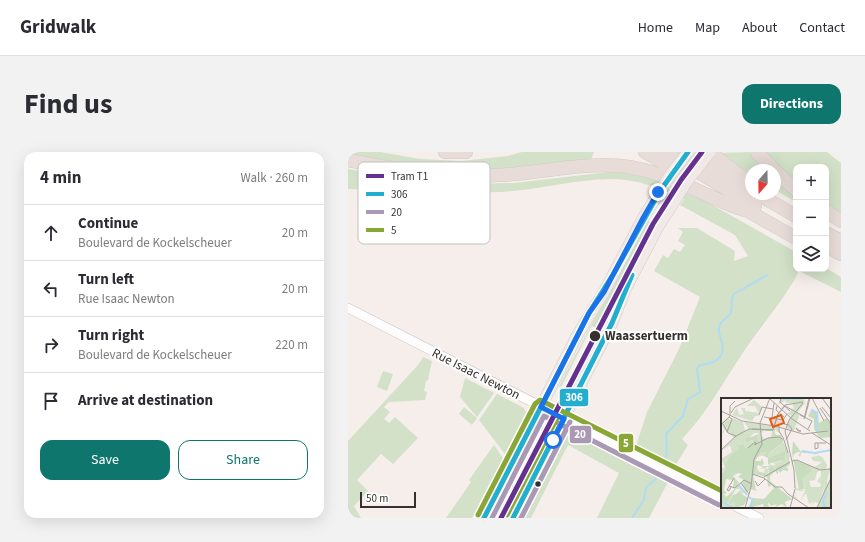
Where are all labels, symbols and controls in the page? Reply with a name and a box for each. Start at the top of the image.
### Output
text: Gridwalk [20,14,96,41]
text: Home [638,18,673,38]
text: Map [695,18,720,38]
text: About [742,18,777,38]
text: Contact [799,18,845,38]
text: Find us [24,84,112,124]
button: Directions [742,84,841,124]
legend [358,162,490,244]
north arrow [745,164,781,200]
map controls [793,164,829,272]
button: + [793,164,829,200]
text: 4 min [40,166,81,190]
text: Walk · 260 m [240,169,308,187]
text: Tram T1 [391,169,428,184]
route end [649,183,667,201]
text: 306 [391,187,408,202]
button: − [793,200,829,236]
text: 20 [391,205,402,220]
text: Continue [78,213,138,234]
icon: ahead [40,222,62,244]
text: 5 [391,223,396,238]
text: 20 m [282,224,308,242]
text: Boulevard de Kockelscheuer [78,234,232,252]
button: layers [793,236,829,272]
text: Turn left [78,269,134,290]
icon: left [40,278,62,300]
text: 20 m [282,280,308,298]
text: Rue Isaac Newton [78,290,175,308]
text: Turn right [78,325,144,346]
place label: Waassertuerm [605,327,688,345]
marker: Waassertuerm [588,329,602,343]
icon: right [40,334,62,356]
text: 220 m [275,336,308,354]
street label: Rue Isaac Newton [429,344,523,404]
text: Boulevard de Kockelscheuer [78,346,232,364]
line badge: 306 [559,388,589,407]
icon: arrive [40,390,62,412]
text: Arrive at destination [78,390,213,411]
text: 306 [565,390,583,405]
inset map [721,398,831,508]
line badge: 20 [569,425,592,444]
text: 20 [574,427,586,442]
route start [544,431,562,449]
line badge: 5 [618,433,634,453]
text: 5 [623,436,629,451]
button: Save [40,440,170,480]
button: Share [178,440,308,480]
unlabelled marker [533,479,543,489]
scale bar [360,490,416,509]
text: 50 m [366,491,388,506]

